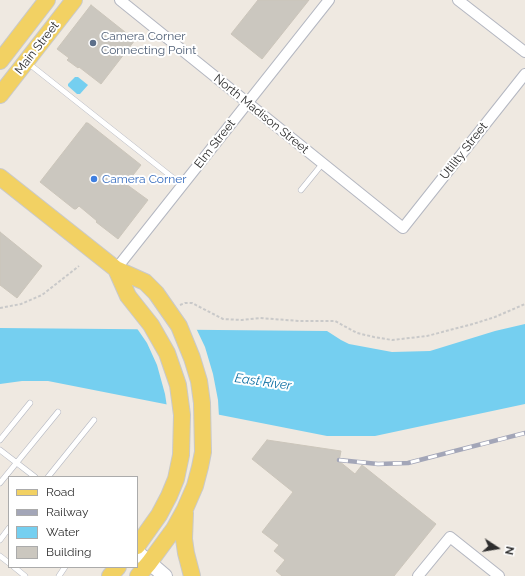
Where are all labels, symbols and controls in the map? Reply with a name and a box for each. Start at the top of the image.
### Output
street label: Main Street [12,19,62,77]
place label: Camera Corner Connecting Point [101,29,196,57]
marker: Camera Corner Connecting Point [88,38,98,48]
street label: North Madison Street [211,71,311,157]
street label: Elm Street [191,117,239,171]
street label: Utility Street [437,120,491,182]
place label: Camera Corner [102,172,186,186]
marker: Camera Corner [89,174,99,184]
water label: East River [234,370,292,394]
legend [8,476,138,568]
text: Road [46,485,75,499]
text: Railway [46,505,88,519]
text: Water [46,525,80,539]
north arrow [477,528,517,568]
text: Building [46,545,92,559]
text: N [502,545,516,556]

